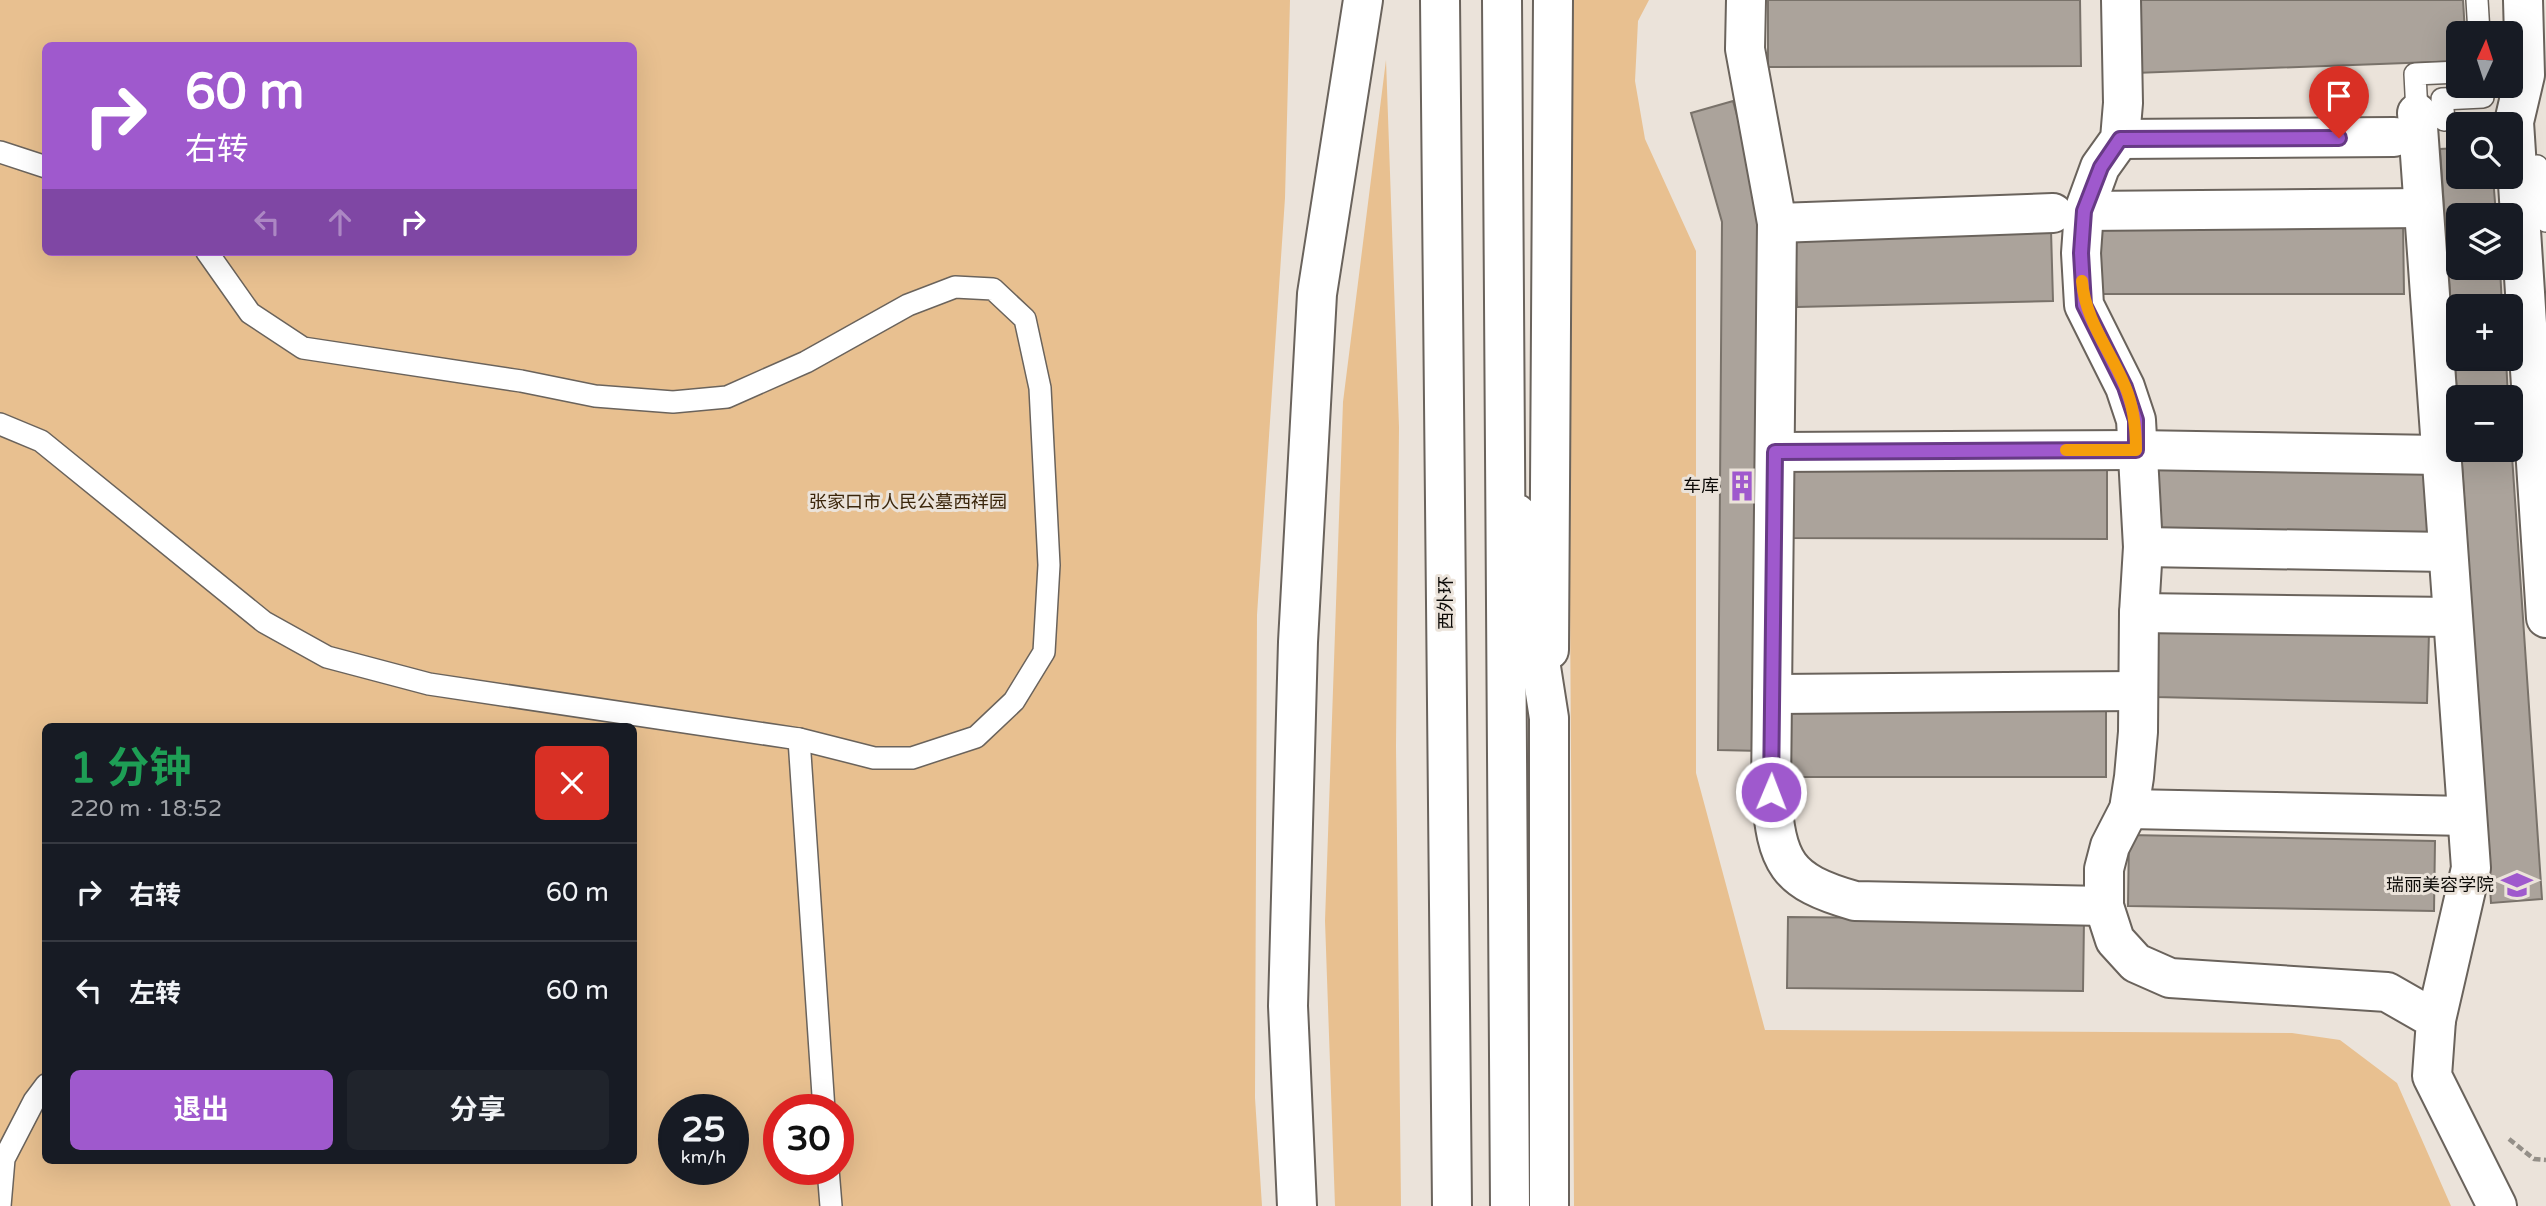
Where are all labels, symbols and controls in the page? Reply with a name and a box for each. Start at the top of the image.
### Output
north arrow [2446,21,2524,98]
map controls [2446,21,2523,462]
text: 60 m [185,63,304,122]
pin [2309,66,2369,138]
icon: right [70,70,161,161]
icon: arrive [2320,77,2358,115]
button: search [2446,112,2523,189]
text: 右转 [185,131,249,169]
icon: left [248,203,286,241]
icon: ahead [321,203,359,241]
icon: right [394,203,432,241]
button: layers [2446,203,2523,280]
button: + [2446,294,2523,371]
button: − [2446,385,2523,462]
building icon: 车库 [1725,469,1759,503]
place label: 车库 [1683,475,1719,497]
park label: 张家口市人民公墓西祥园 [809,491,1007,513]
street label: 西外环 [1435,576,1457,630]
text: 1 分钟 [70,743,191,794]
button: close [535,746,609,820]
position arrow [1734,755,1808,829]
text: 220 m · 18:52 [70,795,222,823]
school or university icon: 瑞丽美容学院 [2500,868,2534,902]
icon: right [70,873,108,911]
place label: 瑞丽美容学院 [2386,874,2494,896]
text: 60 m [546,877,609,908]
text: 右转 [129,880,181,911]
icon: left [70,971,108,1009]
text: 60 m [546,975,609,1006]
text: 左转 [129,978,181,1009]
button: 退出 [70,1070,333,1150]
button: 分享 [347,1070,609,1150]
speed limit sign: 30 [763,1094,854,1185]
text: 25 [682,1109,725,1151]
text: km/h [681,1146,726,1168]

